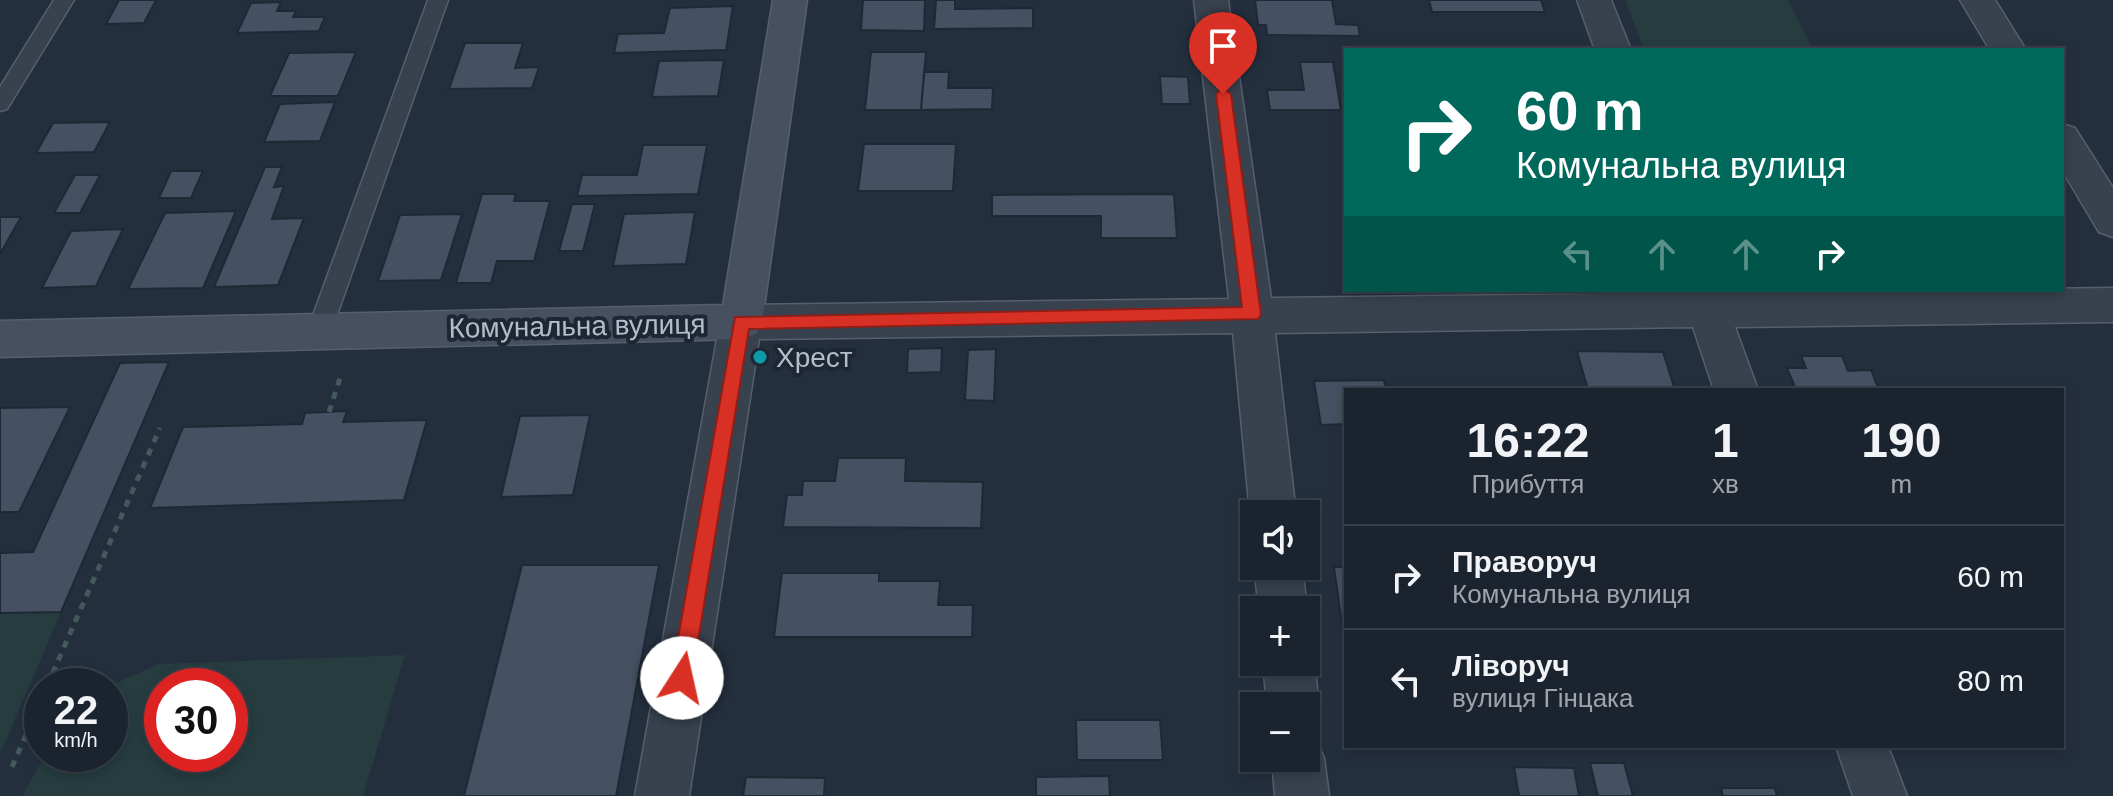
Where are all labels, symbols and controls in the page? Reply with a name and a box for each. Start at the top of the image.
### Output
pin [1189,12,1257,94]
icon: arrive [1201,24,1245,68]
text: 60 m [1516,79,1644,142]
icon: right [1384,80,1488,184]
text: Комунальна вулиця [1516,145,1847,186]
icon: left [1556,232,1600,276]
icon: ahead [1640,232,1684,276]
icon: ahead [1724,232,1768,276]
icon: right [1808,232,1852,276]
street label: Комунальна вулиця [448,308,706,344]
place label: Хрест [776,342,853,373]
marker: Хрест [751,348,769,366]
text: 16:22 [1467,414,1589,467]
text: 1 [1712,414,1739,467]
text: 190 [1861,414,1941,467]
text: Прибуття [1472,469,1584,499]
text: хв [1712,469,1739,499]
text: m [1891,469,1912,499]
map controls [1240,500,1320,772]
button: sound [1240,500,1320,580]
text: Праворуч [1452,545,1597,578]
icon: right [1384,555,1428,599]
text: 60 m [1957,560,2024,593]
text: Комунальна вулиця [1452,579,1691,609]
button: + [1240,596,1320,676]
position arrow [640,636,724,720]
text: Ліворуч [1452,649,1570,682]
icon: left [1384,659,1428,703]
text: 80 m [1957,664,2024,697]
speed limit sign: 30 [144,668,248,772]
text: вулиця Гінцака [1452,683,1634,713]
text: 22 [54,688,98,732]
button: − [1240,692,1320,772]
text: km/h [54,729,98,751]

